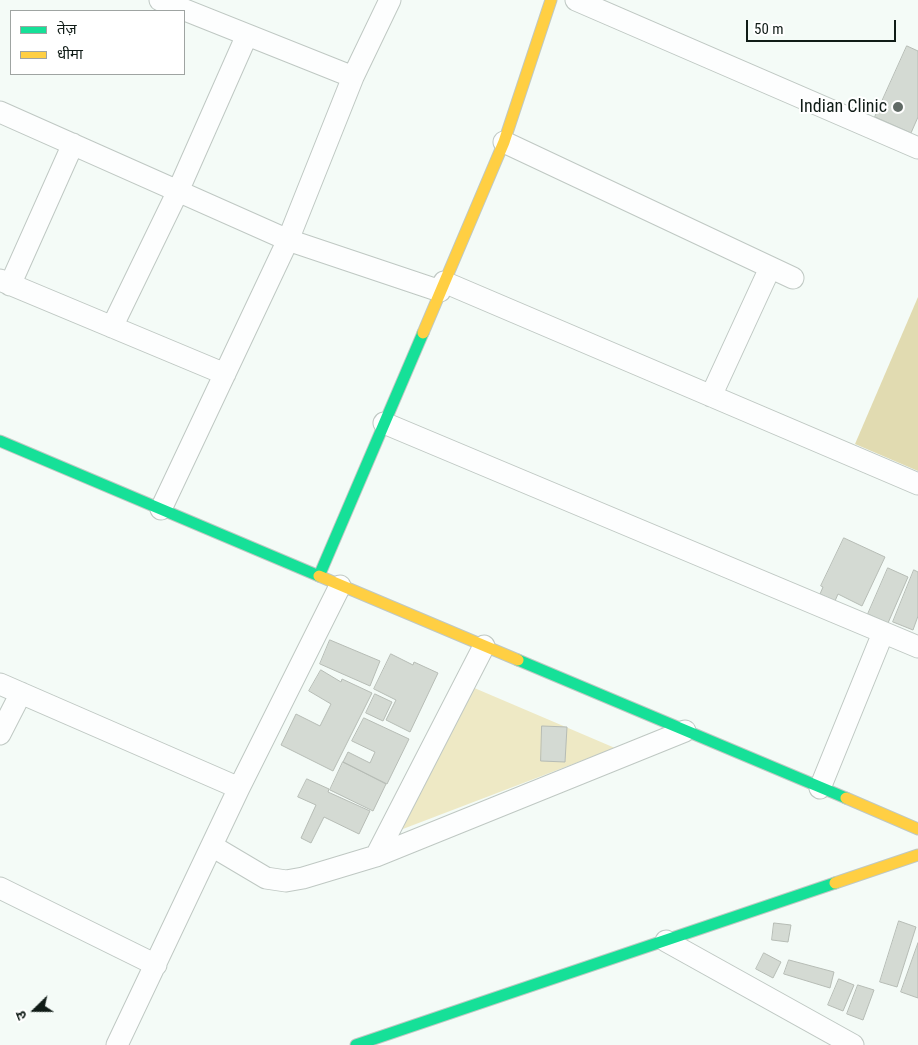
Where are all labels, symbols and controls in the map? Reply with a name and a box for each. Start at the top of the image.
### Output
legend [10,10,185,75]
scale bar [748,10,898,42]
text: तेज़ [57,20,77,38]
text: 50 m [754,20,784,38]
text: धीमा [57,45,83,63]
place label: Indian Clinic [800,96,887,118]
marker: Indian Clinic [891,100,905,114]
north arrow [10,985,60,1035]
text: उ [12,1009,30,1022]

